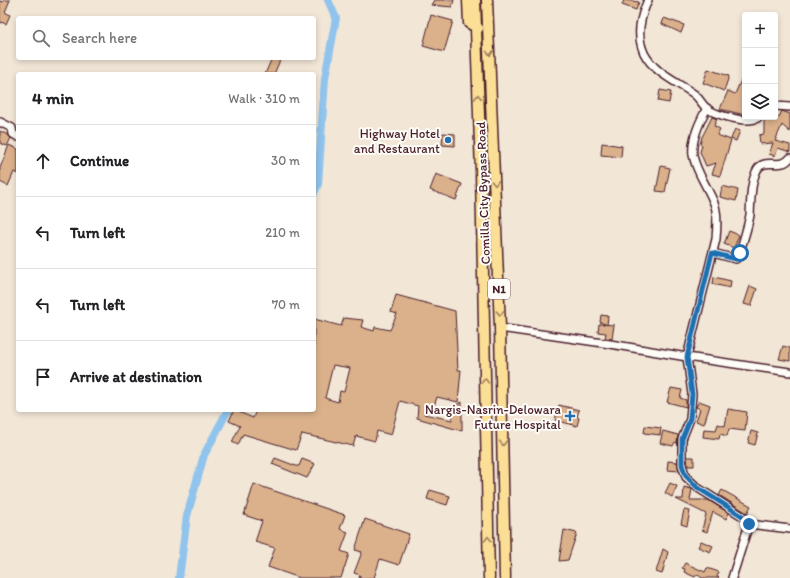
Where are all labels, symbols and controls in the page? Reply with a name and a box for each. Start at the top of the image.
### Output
map controls [742,12,778,120]
button: + [742,12,778,48]
search box [16,16,316,60]
icon: search [30,27,52,49]
text: Search here [62,29,137,47]
button: − [742,48,778,84]
one-way arrow [486,50,495,56]
button: layers [742,84,778,120]
text: 4 min [32,88,74,108]
text: Walk · 310 m [228,91,300,106]
one-way arrow [474,94,482,100]
street label: Comilla City Bypass Road [473,121,493,265]
place label: Highway Hotel and Restaurant [354,126,440,156]
marker: Highway Hotel and Restaurant [443,135,453,145]
icon: ahead [32,150,54,172]
text: Continue [70,152,129,170]
text: 30 m [271,153,300,168]
one-way arrow [491,180,500,186]
icon: left [32,222,54,244]
text: Turn left [70,224,125,242]
text: 210 m [265,225,300,240]
route start [731,244,749,262]
road number: N1 [488,279,510,299]
icon: left [32,294,54,316]
text: Turn left [70,296,125,314]
text: 70 m [272,297,300,312]
one-way arrow [495,310,504,316]
icon: arrive [32,366,54,388]
text: Arrive at destination [70,368,202,386]
one-way arrow [481,378,489,384]
place label: Nargis-Nasrin-Delowara Future Hospital [425,402,562,432]
marker: Nargis-Nasrin-Delowara Future Hospital [564,410,576,422]
one-way arrow [498,440,507,446]
route end [740,515,758,533]
one-way arrow [484,536,492,542]

